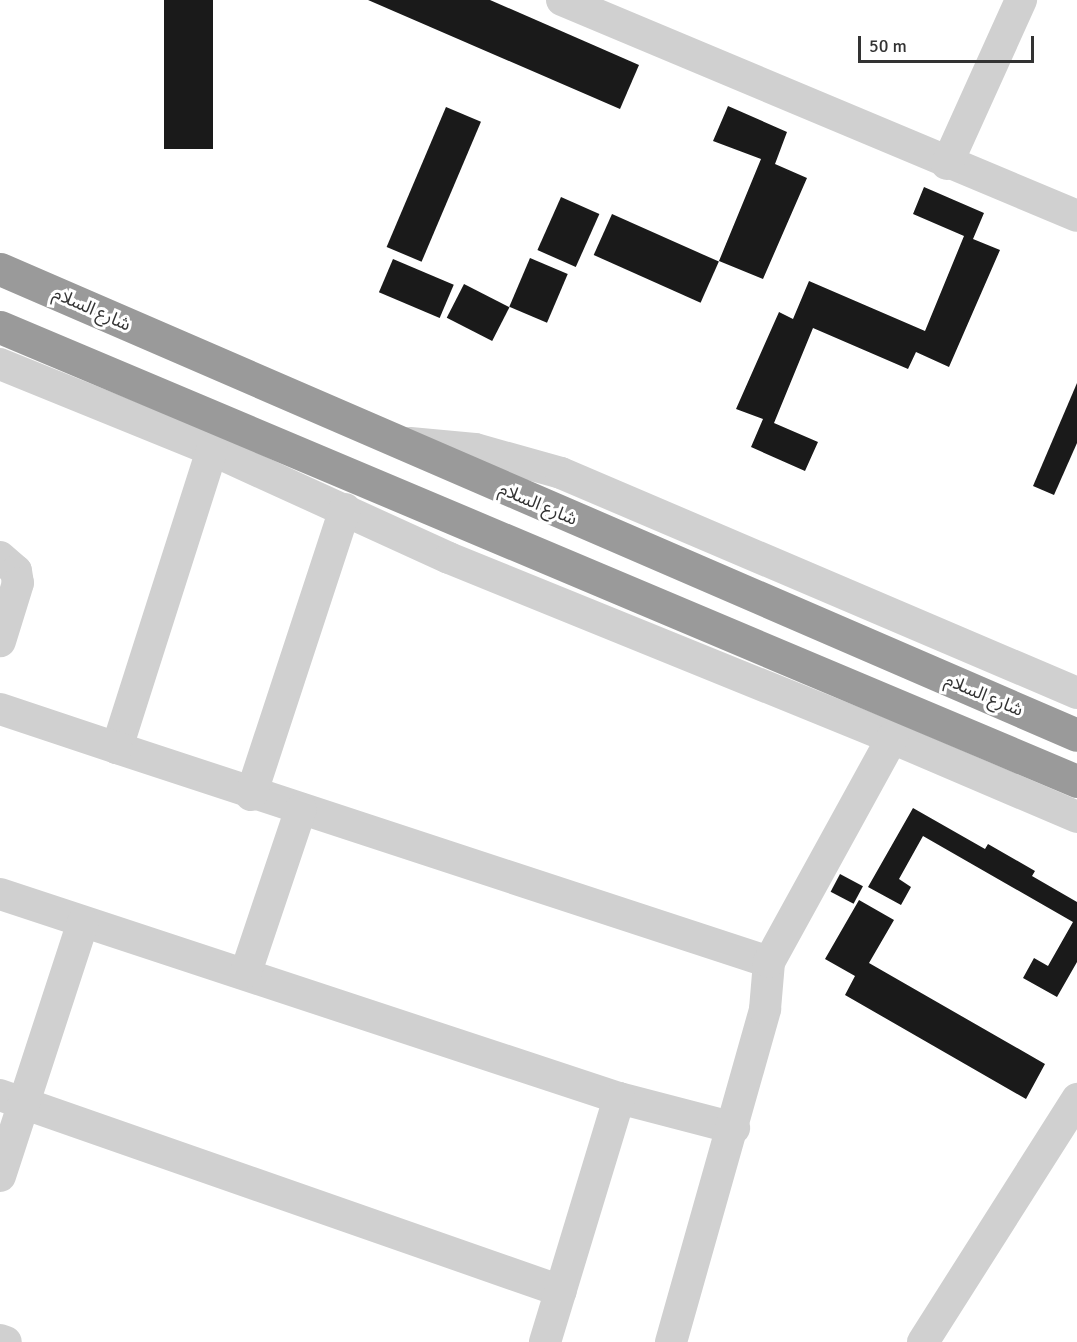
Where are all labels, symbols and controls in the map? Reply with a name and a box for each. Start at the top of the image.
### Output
scale bar [861,24,1036,62]
text: 50 m [869,35,907,57]
street label: شارع السلام [50,282,134,336]
street label: شارع السلام [496,478,580,530]
street label: شارع السلام [942,669,1026,721]

